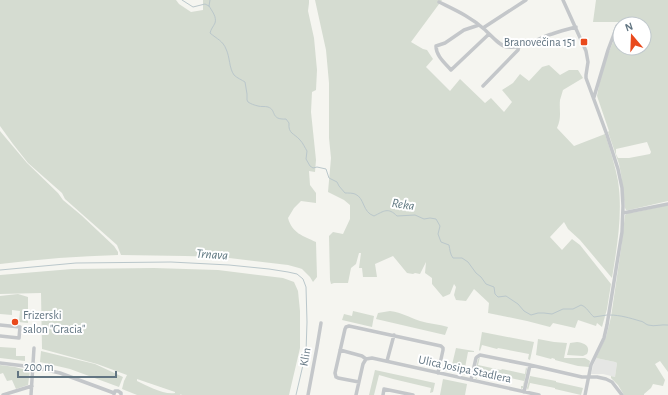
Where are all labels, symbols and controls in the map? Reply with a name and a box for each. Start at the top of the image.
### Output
north arrow [612,16,652,56]
text: N [623,21,634,33]
place label: Branovečina 151 [504,36,576,48]
marker: Branovečina 151 [579,37,589,47]
water label: Reka [391,197,416,213]
water label: Trnava [196,247,229,263]
place label: Frizerski salon "Gracia" [23,309,85,335]
marker: Frizerski salon "Gracia" [10,317,20,327]
street label: Klin [297,347,313,367]
scale bar [18,353,116,379]
street label: Ulica Josipa Stadlera [417,353,513,385]
text: 200 m [24,361,54,373]

